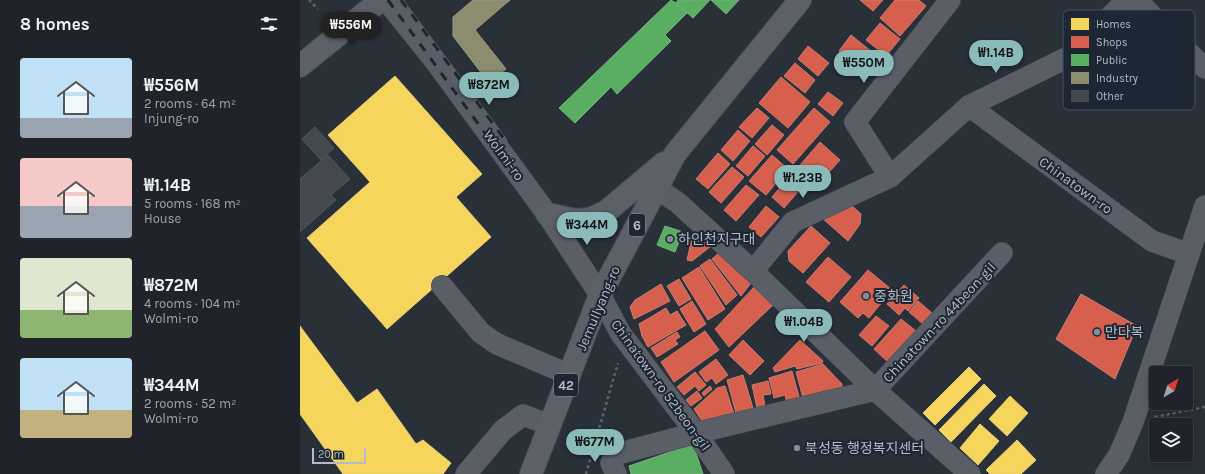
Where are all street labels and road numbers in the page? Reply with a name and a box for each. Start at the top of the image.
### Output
street label: Wolmi-ro [480,127,528,184]
street label: Chinatown-ro [1036,153,1116,218]
road number: 6 [629,214,645,236]
street label: Chinatown-ro 44beon-gil [879,259,999,386]
street label: Jemullyang-ro [573,263,624,353]
street label: Chinatown-ro 52beon-gil [607,316,714,454]
road number: 42 [554,374,578,396]

